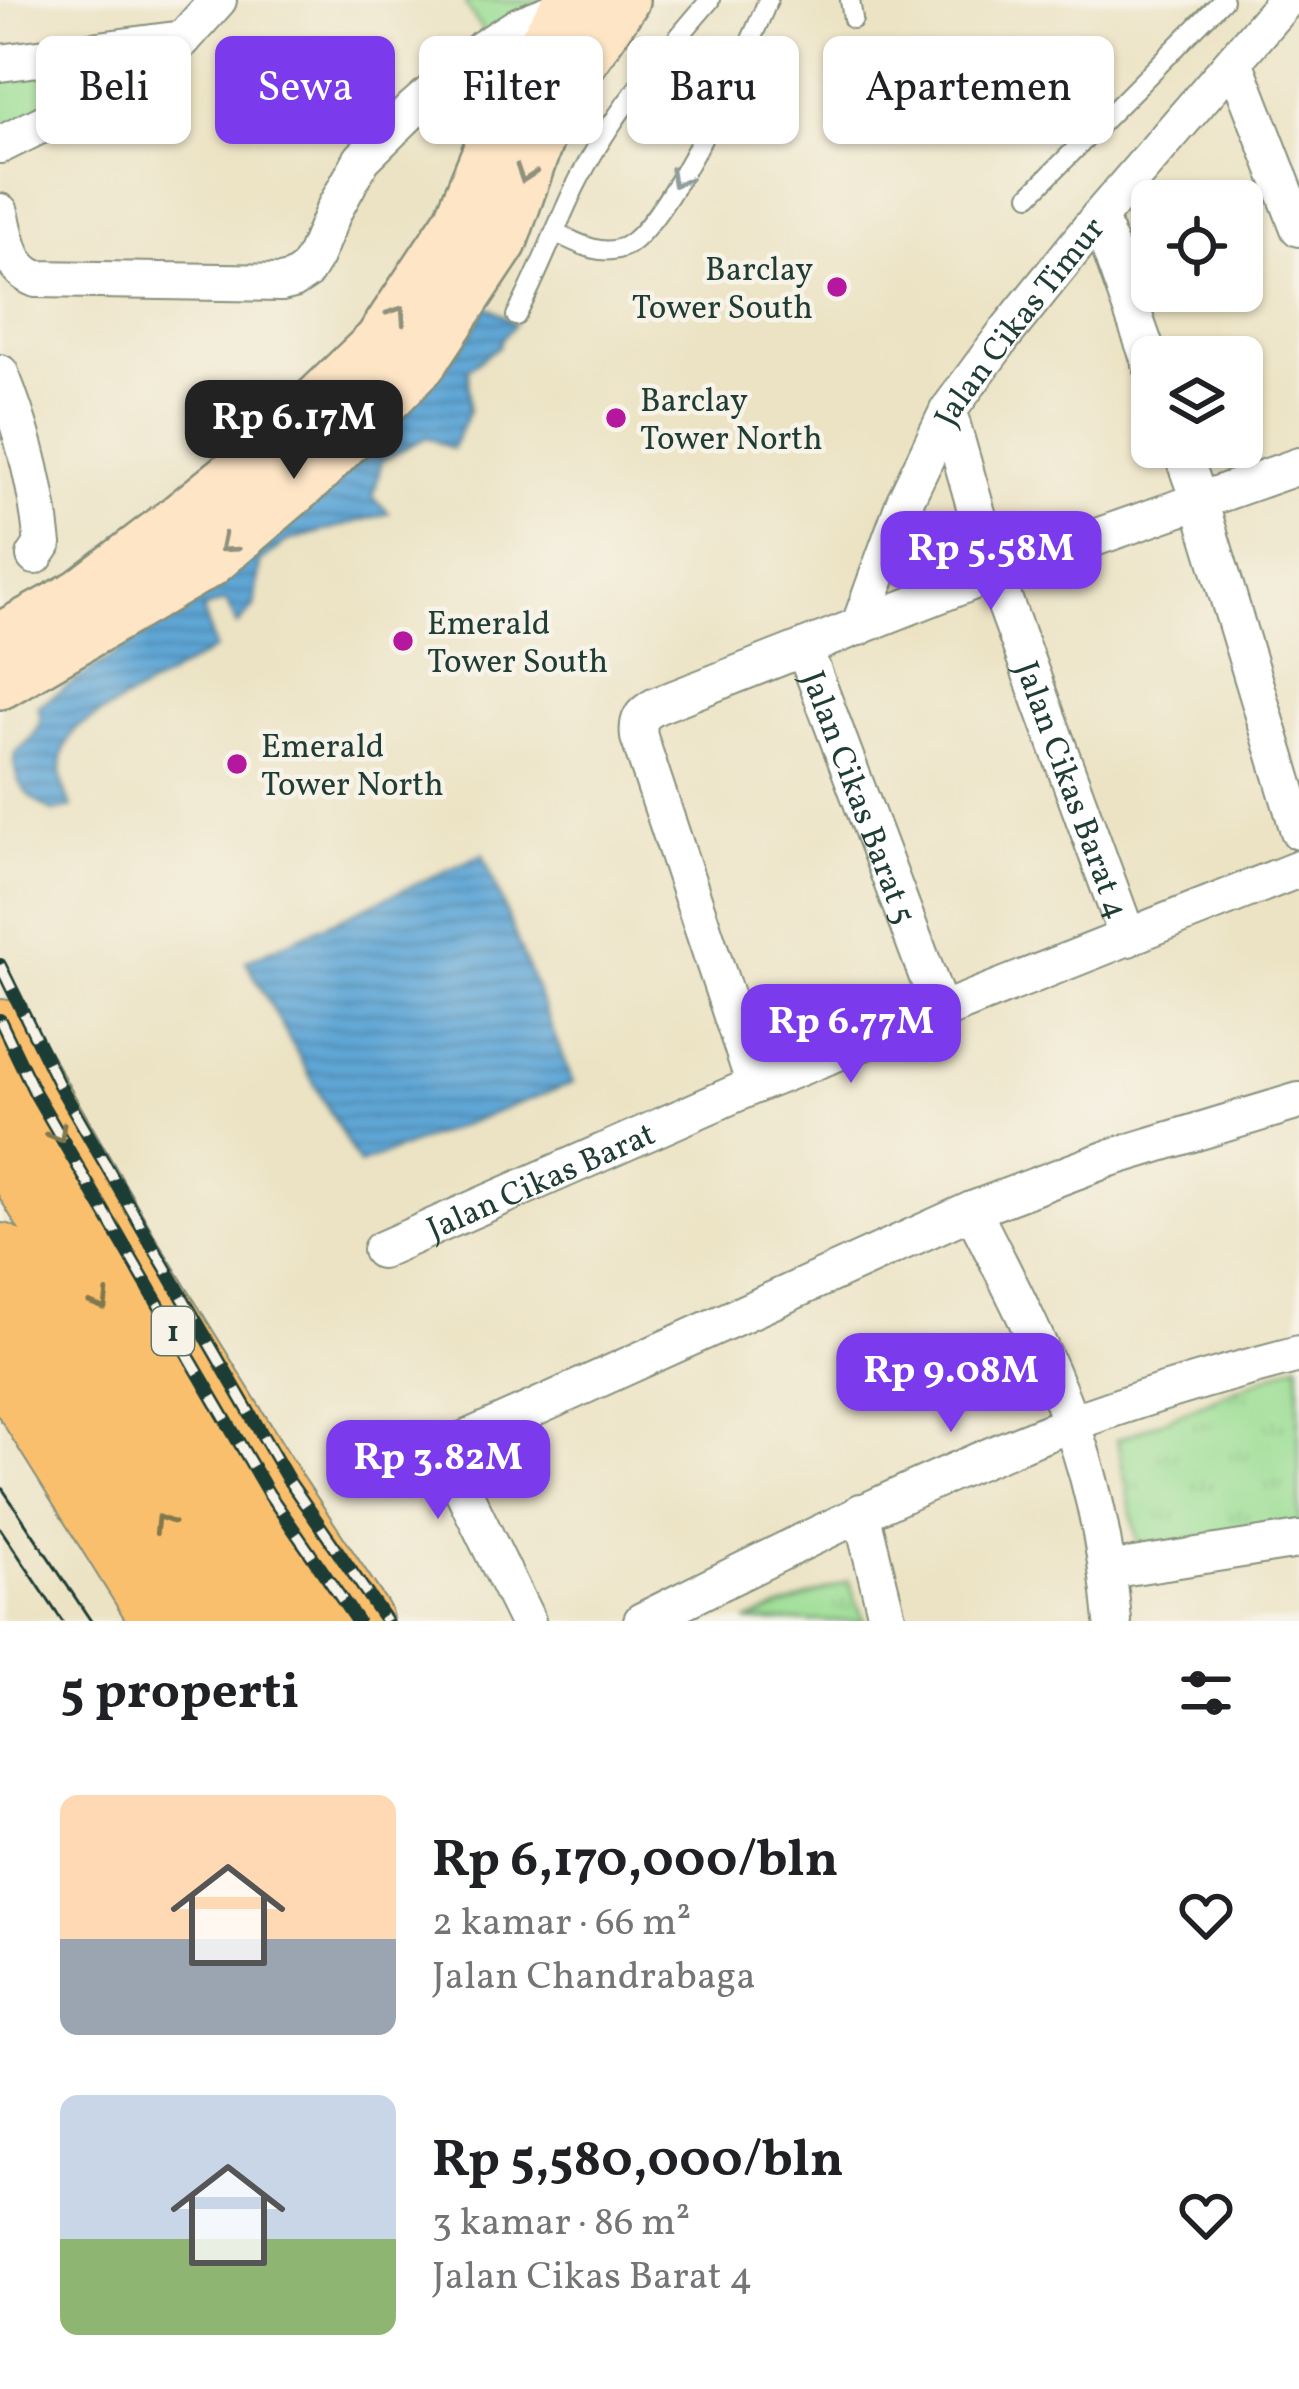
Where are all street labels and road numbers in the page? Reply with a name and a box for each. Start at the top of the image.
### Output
street label: Jalan Cikas Timur [925,208,1117,435]
street label: Jalan Cikas Barat 4 [1001,656,1138,926]
street label: Jalan Cikas Barat 5 [788,665,925,931]
street label: Jalan Cikas Barat [420,1113,663,1254]
road number: 1 [152,1307,194,1355]

